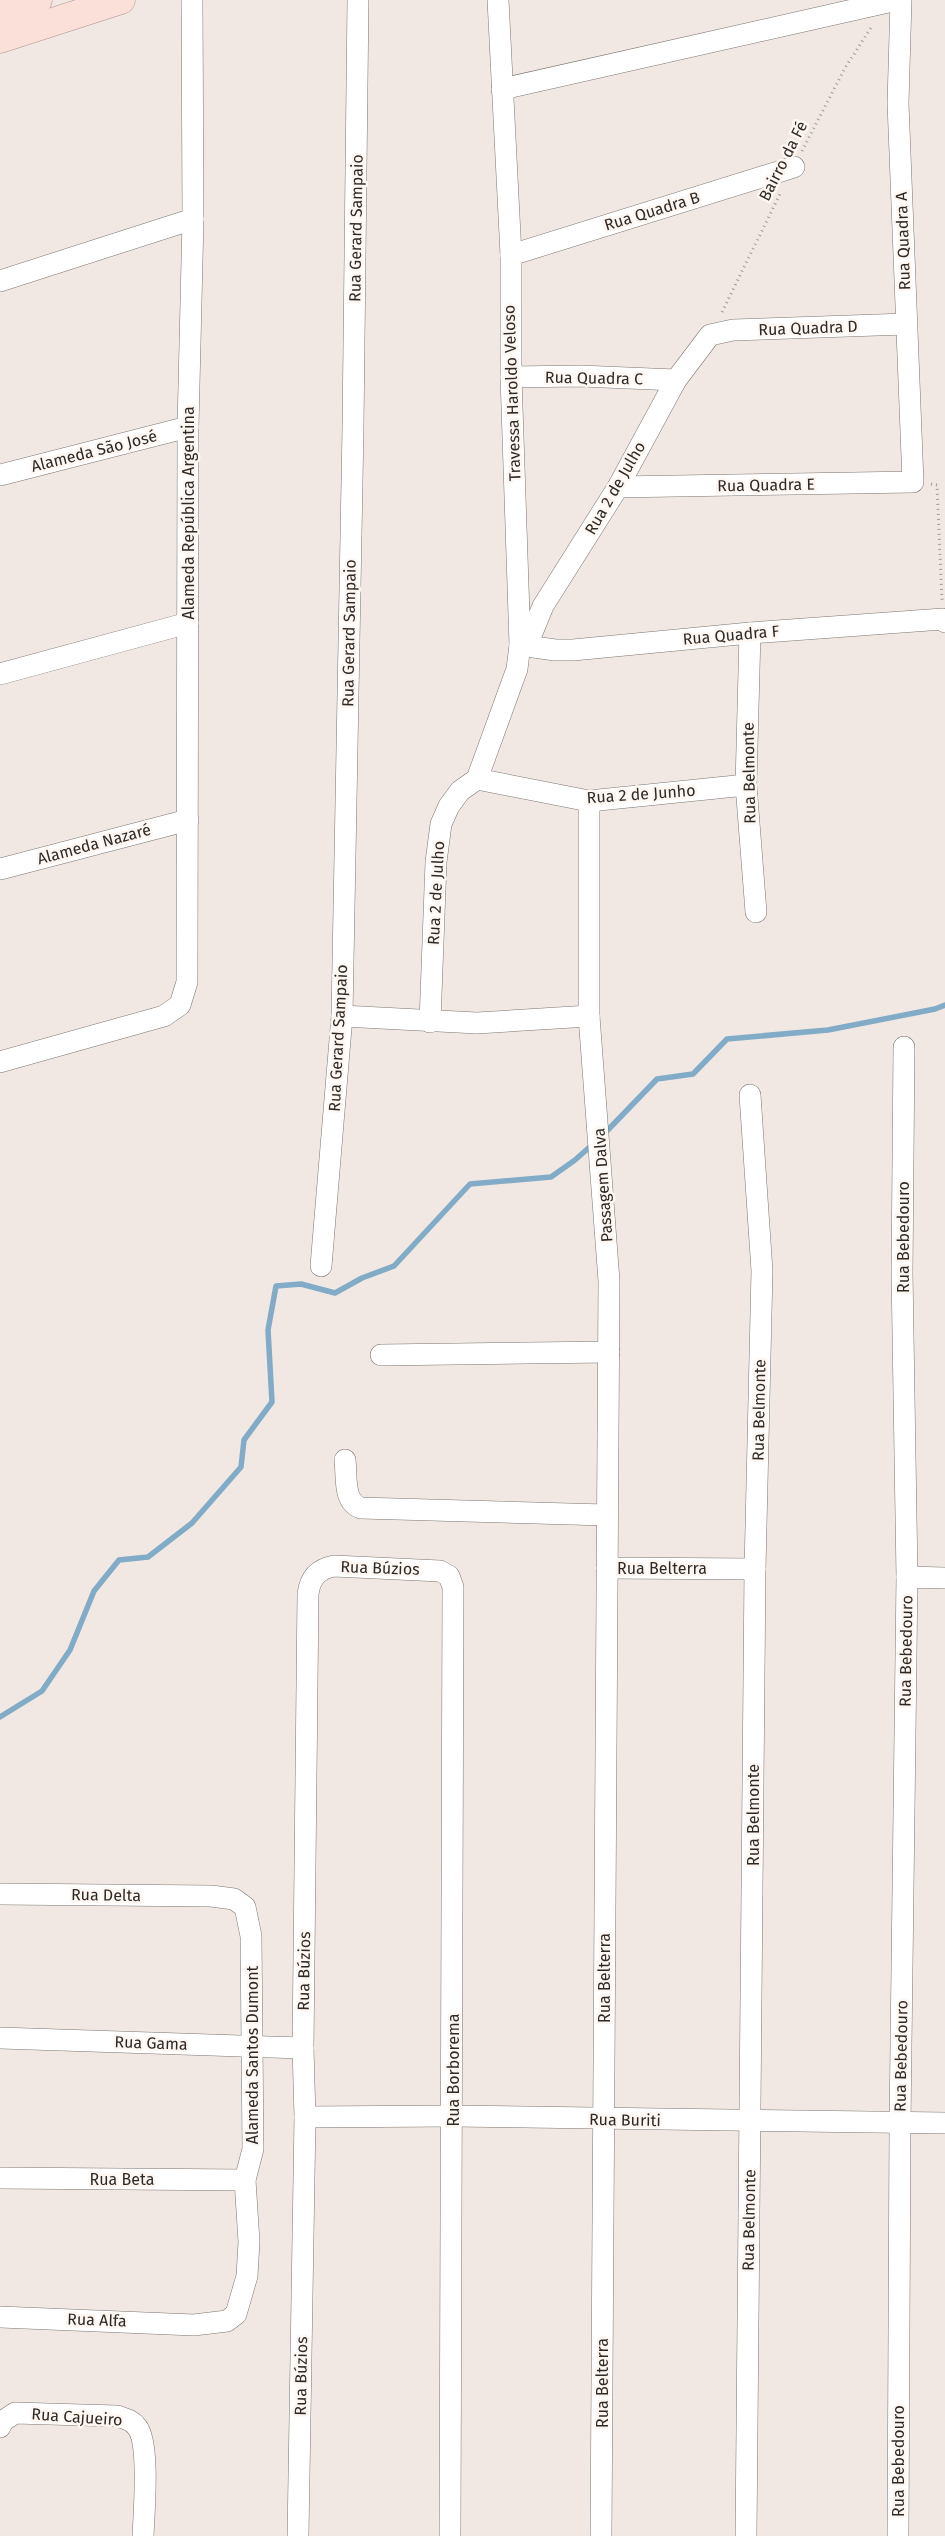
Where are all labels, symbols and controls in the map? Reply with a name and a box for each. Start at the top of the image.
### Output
street label: Bairro da Fé [755,118,811,204]
street label: Rua Gerard Sampaio [345,154,367,302]
street label: Rua Quadra B [602,187,702,235]
street label: Rua Quadra A [892,191,914,290]
street label: Travessa Haroldo Veloso [499,305,525,481]
street label: Rua Quadra D [758,317,858,339]
street label: Rua Quadra C [545,368,643,388]
street label: Alameda República Argentina [179,406,198,620]
street label: Alameda São José [29,426,159,476]
street label: Rua 2 de Julho [581,438,649,538]
street label: Rua Quadra E [717,475,815,495]
street label: Rua Gerard Sampaio [338,559,360,707]
street label: Rua Quadra F [682,621,780,649]
street label: Rua Belmonte [739,722,759,824]
street label: Rua 2 de Junho [586,781,696,807]
street label: Alameda Nazaré [35,820,153,868]
street label: Rua 2 de Julho [424,840,448,946]
street label: Rua Gerard Sampaio [325,964,351,1112]
street label: Passagem Dalva [590,1127,616,1243]
street label: Rua Bebedouro [894,1181,913,1293]
street label: Rua Belmonte [749,1359,769,1461]
street label: Rua Búzios [340,1557,420,1579]
street label: Rua Belterra [617,1559,707,1578]
street label: Rua Bebedouro [896,1595,916,1707]
street label: Rua Belmonte [744,1764,763,1866]
street label: Rua Delta [71,1885,141,1905]
street label: Rua Búzios [294,1931,314,2011]
street label: Rua Belterra [595,1933,614,2023]
street label: Alameda Santos Dumont [243,1965,262,2144]
street label: Rua Bebedouro [891,2000,911,2112]
street label: Rua Borborema [444,2014,463,2126]
street label: Rua Gama [114,2032,188,2054]
street label: Rua Buriti [589,2110,661,2130]
street label: Rua Belmonte [739,2169,759,2271]
street label: Rua Beta [90,2170,154,2189]
street label: Rua Alfa [67,2309,127,2331]
street label: Rua Búzios [291,2336,311,2416]
street label: Rua Belterra [593,2338,612,2428]
street label: Rua Cajueiro [31,2404,123,2430]
street label: Rua Bebedouro [889,2405,908,2517]

